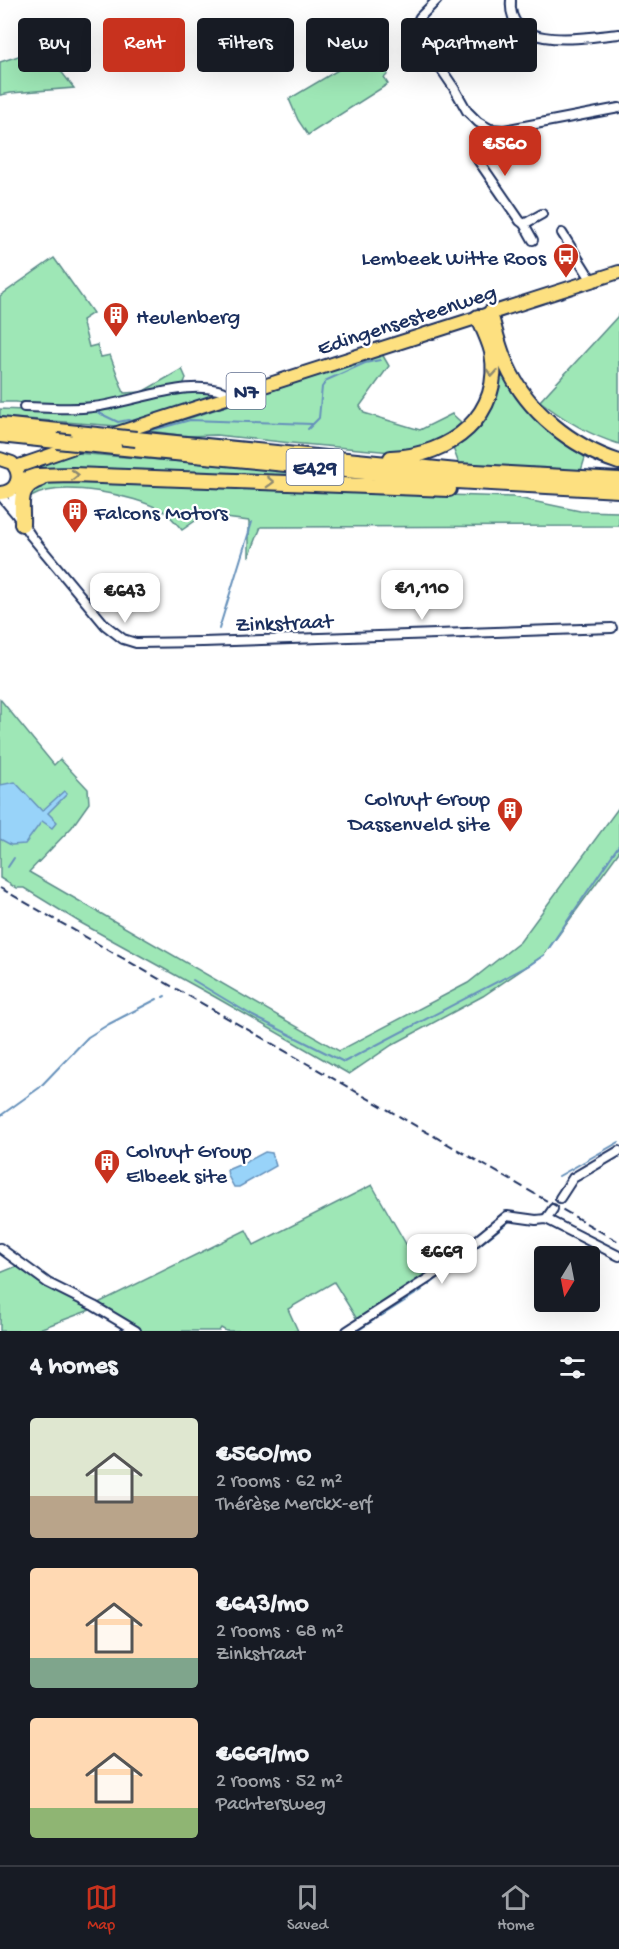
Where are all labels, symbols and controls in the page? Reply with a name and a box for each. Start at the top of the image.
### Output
chip: Buy [18,18,91,72]
chip: Rent [103,18,185,72]
chip: Filters [197,18,294,72]
chip: New [306,18,389,72]
chip: Apartment [401,18,537,72]
pin: €560 [469,126,541,177]
text: €560 [483,134,527,157]
bus stop icon: Lembeek Witte Roos [551,241,581,279]
place label: Lembeek Witte Roos [361,247,547,273]
street label: Edingensesteenweg [314,281,500,363]
building icon: Heulenberg [101,300,131,338]
place label: Heulenberg [136,306,240,332]
one-way arrow [486,368,499,377]
road number: N7 [226,373,266,409]
road number: E429 [286,449,344,485]
one-way arrow [70,469,79,481]
one-way arrow [265,476,274,489]
building icon: Falcons Motors [60,496,90,534]
place label: Falcons Motors [93,502,229,528]
pin: €1,110 [373,570,471,621]
pin: €643 [89,573,161,624]
text: €1,110 [395,578,449,601]
text: €643 [104,581,146,604]
street label: Zinkstraat [235,610,335,640]
place label: Colruyt Group Dassenveld site [346,788,491,839]
building icon: Colruyt Group Dassenveld site [495,795,525,833]
place label: Colruyt Group Elbeek site [126,1140,252,1191]
building icon: Colruyt Group Elbeek site [92,1147,122,1185]
pin: €669 [406,1234,478,1285]
text: €669 [421,1242,463,1265]
north arrow [534,1246,600,1312]
map controls [534,1246,600,1312]
icon: filters [556,1351,589,1384]
text: 4 homes [30,1352,117,1383]
text: €560/mo [216,1440,311,1471]
icon: home [78,1442,150,1514]
text: 2 rooms · 62 m² [216,1471,343,1494]
text: Thérèse Merckx-erf [216,1494,372,1517]
text: €643/mo [216,1590,309,1621]
icon: home [78,1592,150,1664]
text: 2 rooms · 68 m² [216,1621,344,1644]
text: Zinkstraat [216,1644,305,1667]
text: €669/mo [216,1740,309,1771]
icon: home [78,1742,150,1814]
text: 2 rooms · 52 m² [216,1771,343,1794]
text: Pachtersweg [216,1794,326,1817]
tab: Map [85,1881,118,1936]
tab: Saved [287,1881,328,1936]
tab: Home [497,1881,534,1936]

